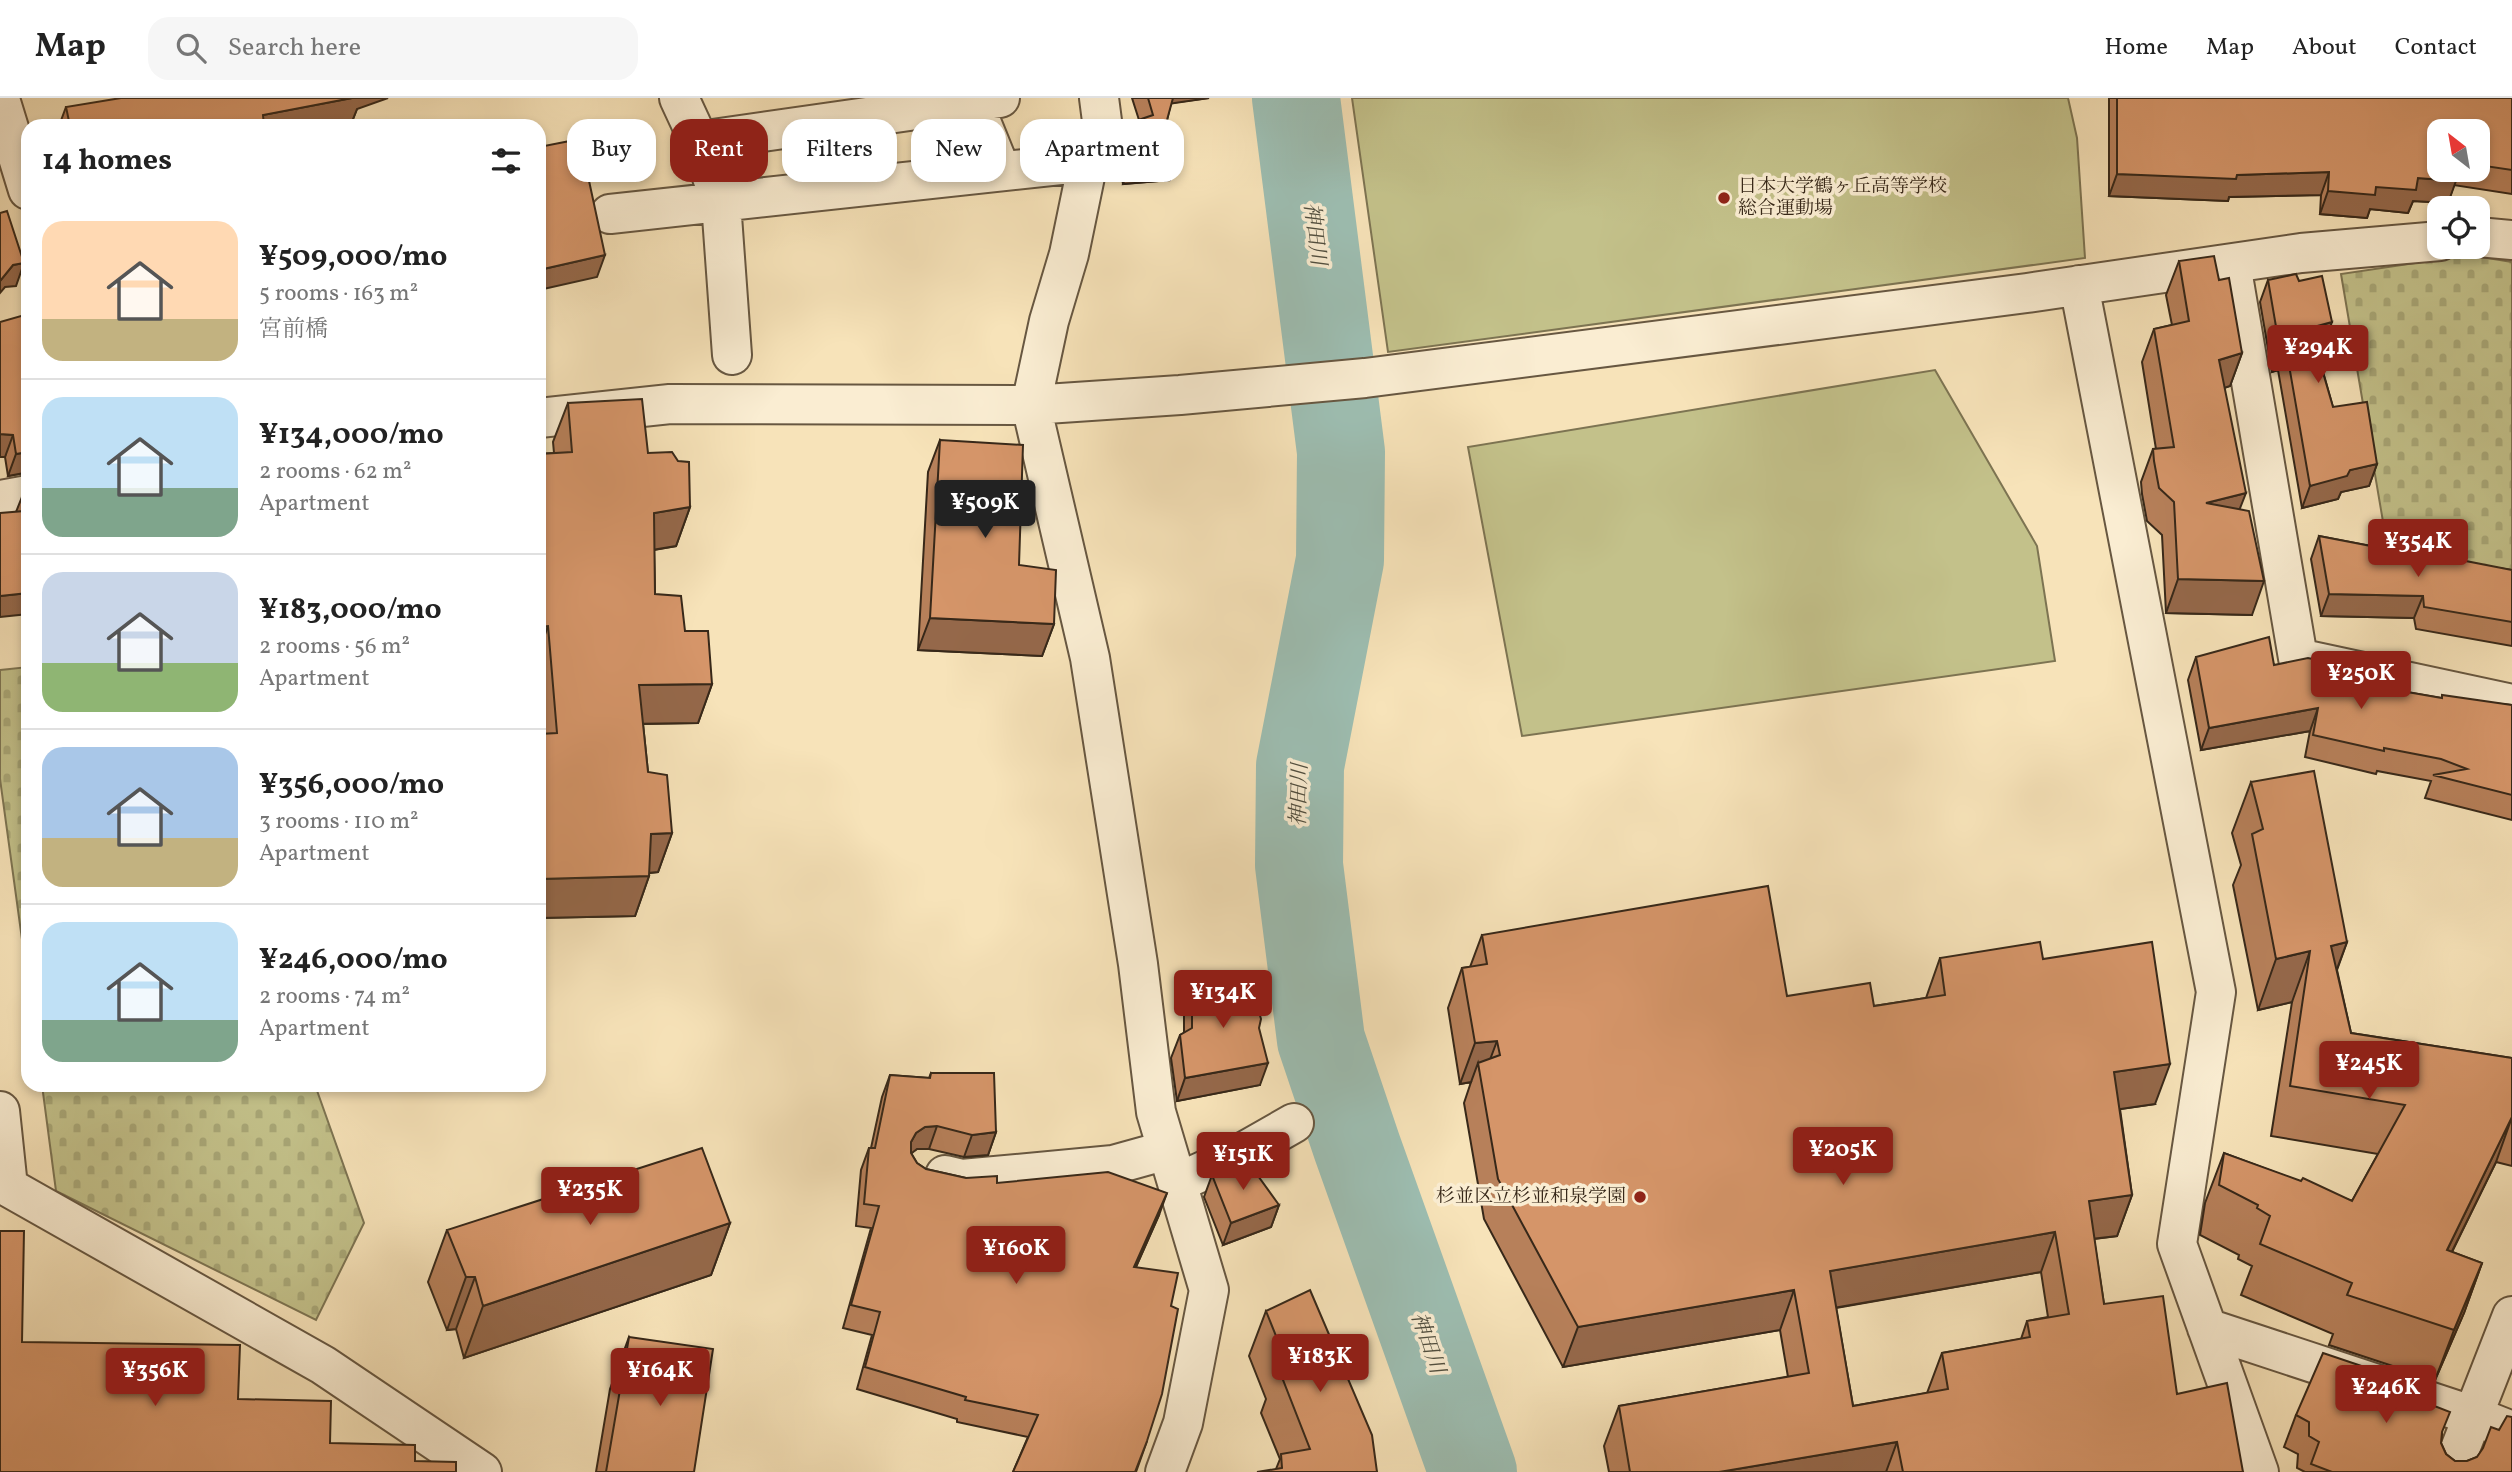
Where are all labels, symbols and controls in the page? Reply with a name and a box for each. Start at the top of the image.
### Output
search box [148,17,638,80]
text: Map [35,25,106,71]
icon: search [172,29,210,67]
text: Search here [228,30,361,66]
text: Home [2104,31,2168,65]
text: Map [2206,31,2254,65]
text: About [2292,31,2357,65]
text: Contact [2395,31,2477,65]
chip: Buy [567,119,656,182]
chip: Rent [670,119,768,182]
chip: Filters [782,119,897,182]
chip: New [911,119,1006,182]
chip: Apartment [1020,119,1184,182]
north arrow [2427,119,2490,182]
map controls [2427,119,2490,259]
text: 14 homes [42,140,172,182]
icon: filters [487,142,525,180]
place label: 日本大学鶴ヶ丘高等学校 総合運動場 [1738,174,1947,222]
marker: 日本大学鶴ヶ丘高等学校 総合運動場 [1716,190,1732,206]
button: locate [2427,196,2490,259]
water label: 神田川 [1296,201,1332,269]
text: ¥509,000/mo [259,236,447,278]
icon: home [98,249,182,333]
text: 5 rooms · 163 m² [259,278,418,310]
text: 宮前橋 [259,314,328,346]
pin: ¥294K [2269,326,2367,385]
text: ¥294K [2283,332,2353,364]
text: ¥134,000/mo [259,414,444,456]
icon: home [98,425,182,509]
text: 2 rooms · 62 m² [259,456,411,488]
pin: ¥509K [936,480,1034,540]
text: ¥509K [950,487,1020,519]
text: Apartment [259,488,370,520]
pin: ¥354K [2369,519,2467,579]
text: ¥354K [2384,526,2452,558]
text: ¥183,000/mo [259,589,442,631]
icon: home [98,600,182,684]
text: 2 rooms · 56 m² [259,631,410,663]
pin: ¥250K [2312,652,2410,711]
text: ¥250K [2327,658,2395,690]
text: Apartment [259,663,370,695]
water label: 神田川 [1284,761,1316,827]
text: ¥356,000/mo [259,764,444,806]
icon: home [98,775,182,859]
text: 3 rooms · 110 m² [259,806,419,838]
text: Apartment [259,838,370,870]
text: ¥246,000/mo [259,939,448,981]
icon: home [98,950,182,1034]
pin: ¥134K [1174,970,1272,1030]
text: ¥134K [1190,977,1256,1009]
text: 2 rooms · 74 m² [259,981,410,1013]
text: Apartment [259,1013,370,1045]
pin: ¥245K [2320,1042,2418,1101]
text: ¥245K [2335,1048,2403,1080]
pin: ¥205K [1794,1128,1892,1187]
pin: ¥151K [1194,1132,1292,1192]
text: ¥205K [1809,1134,1877,1166]
text: ¥151K [1213,1139,1273,1171]
pin: ¥235K [541,1168,639,1227]
text: ¥235K [557,1174,623,1206]
place label: 杉並区立杉並和泉学園 [1436,1184,1626,1210]
marker: 杉並区立杉並和泉学園 [1632,1189,1648,1205]
pin: ¥160K [967,1226,1065,1286]
text: ¥160K [982,1233,1050,1265]
water label: 神田川 [1403,1308,1452,1379]
pin: ¥183K [1271,1334,1369,1394]
text: ¥183K [1288,1341,1352,1373]
pin: ¥356K [106,1348,204,1408]
pin: ¥164K [611,1348,709,1408]
text: ¥356K [122,1355,188,1387]
text: ¥164K [627,1355,693,1387]
pin: ¥246K [2337,1366,2435,1425]
text: ¥246K [2351,1372,2421,1404]

